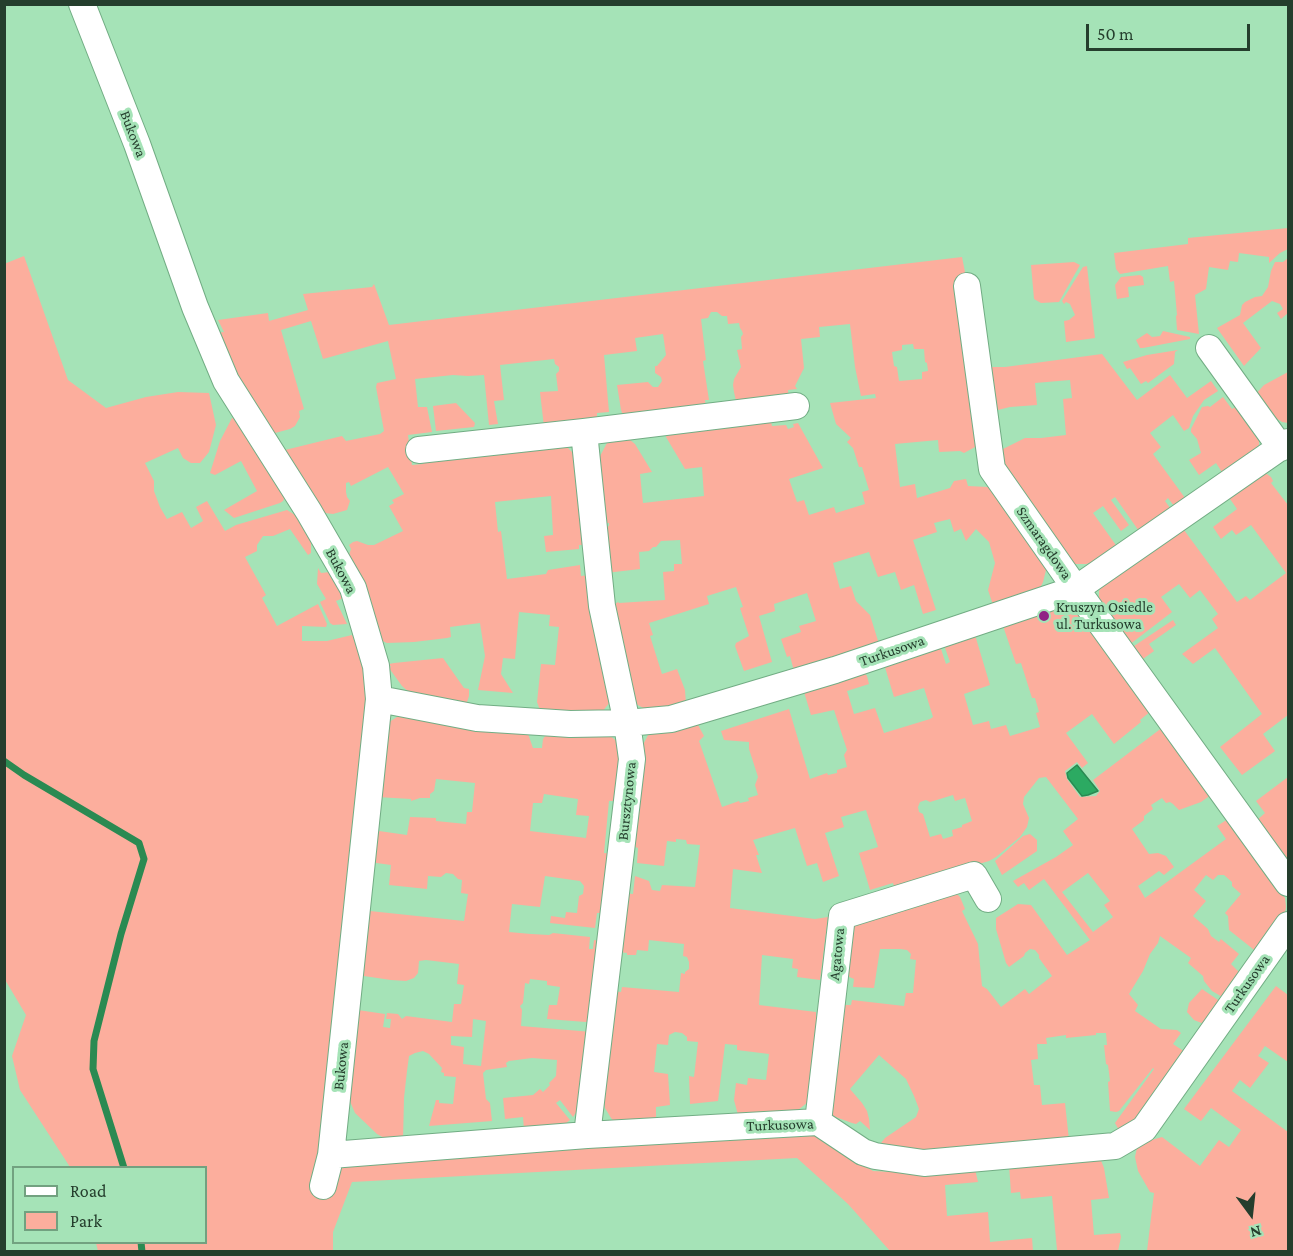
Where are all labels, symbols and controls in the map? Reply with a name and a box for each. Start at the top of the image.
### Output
scale bar [1089,12,1252,50]
text: 50 m [1097,24,1134,44]
street label: Bukowa [116,108,150,160]
street label: Szmaragdowa [1012,503,1076,583]
street label: Bukowa [322,545,360,597]
place label: Kruszyn Osiedle ul. Turkusowa [1056,598,1153,633]
marker: Kruszyn Osiedle ul. Turkusowa [1037,609,1051,623]
street label: Turkusowa [857,632,927,670]
street label: Bursztynowa [614,761,640,841]
street label: Agatowa [825,927,849,981]
street label: Turkusowa [1220,951,1274,1017]
street label: Bukowa [330,1041,352,1091]
street label: Turkusowa [746,1115,814,1135]
legend [12,1166,207,1244]
text: Road [70,1181,107,1201]
north arrow [1221,1184,1281,1244]
text: Park [70,1211,102,1231]
text: N [1248,1222,1263,1241]

